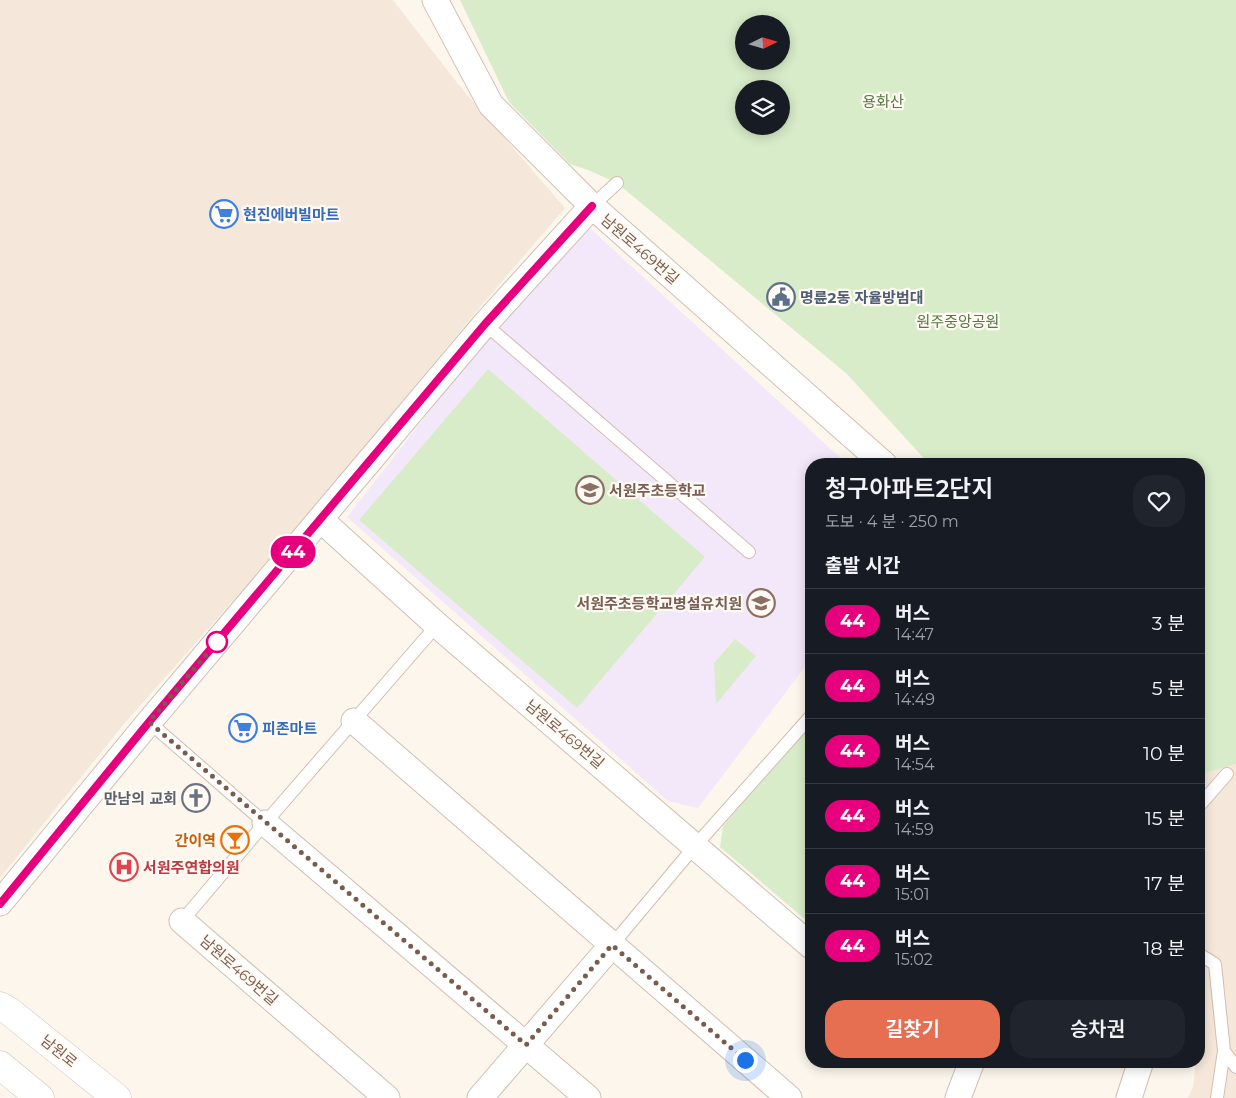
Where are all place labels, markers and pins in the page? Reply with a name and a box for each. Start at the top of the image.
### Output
supermarket icon: 현진에버빌마트 [209,199,239,229]
place label: 현진에버빌마트 [243,205,340,224]
public building icon: 명륜2동 자율방범대 [766,282,796,312]
place label: 명륜2동 자율방범대 [800,288,924,307]
school or university icon: 서원주초등학교 [575,475,605,505]
place label: 서원주초등학교 [609,481,706,500]
school or university icon: 서원주초등학교병설유치원 [746,588,776,618]
place label: 서원주초등학교병설유치원 [576,594,742,613]
unlabelled marker [206,631,228,653]
supermarket icon: 피존마트 [228,713,258,743]
place label: 피존마트 [262,719,317,738]
church icon: 만남의 교회 [181,783,211,813]
place label: 만남의 교회 [104,789,177,808]
bar icon: 간이역 [220,825,250,855]
place label: 간이역 [175,831,216,850]
hospital icon: 서원주연합의원 [109,852,139,882]
place label: 서원주연합의원 [143,858,240,877]

